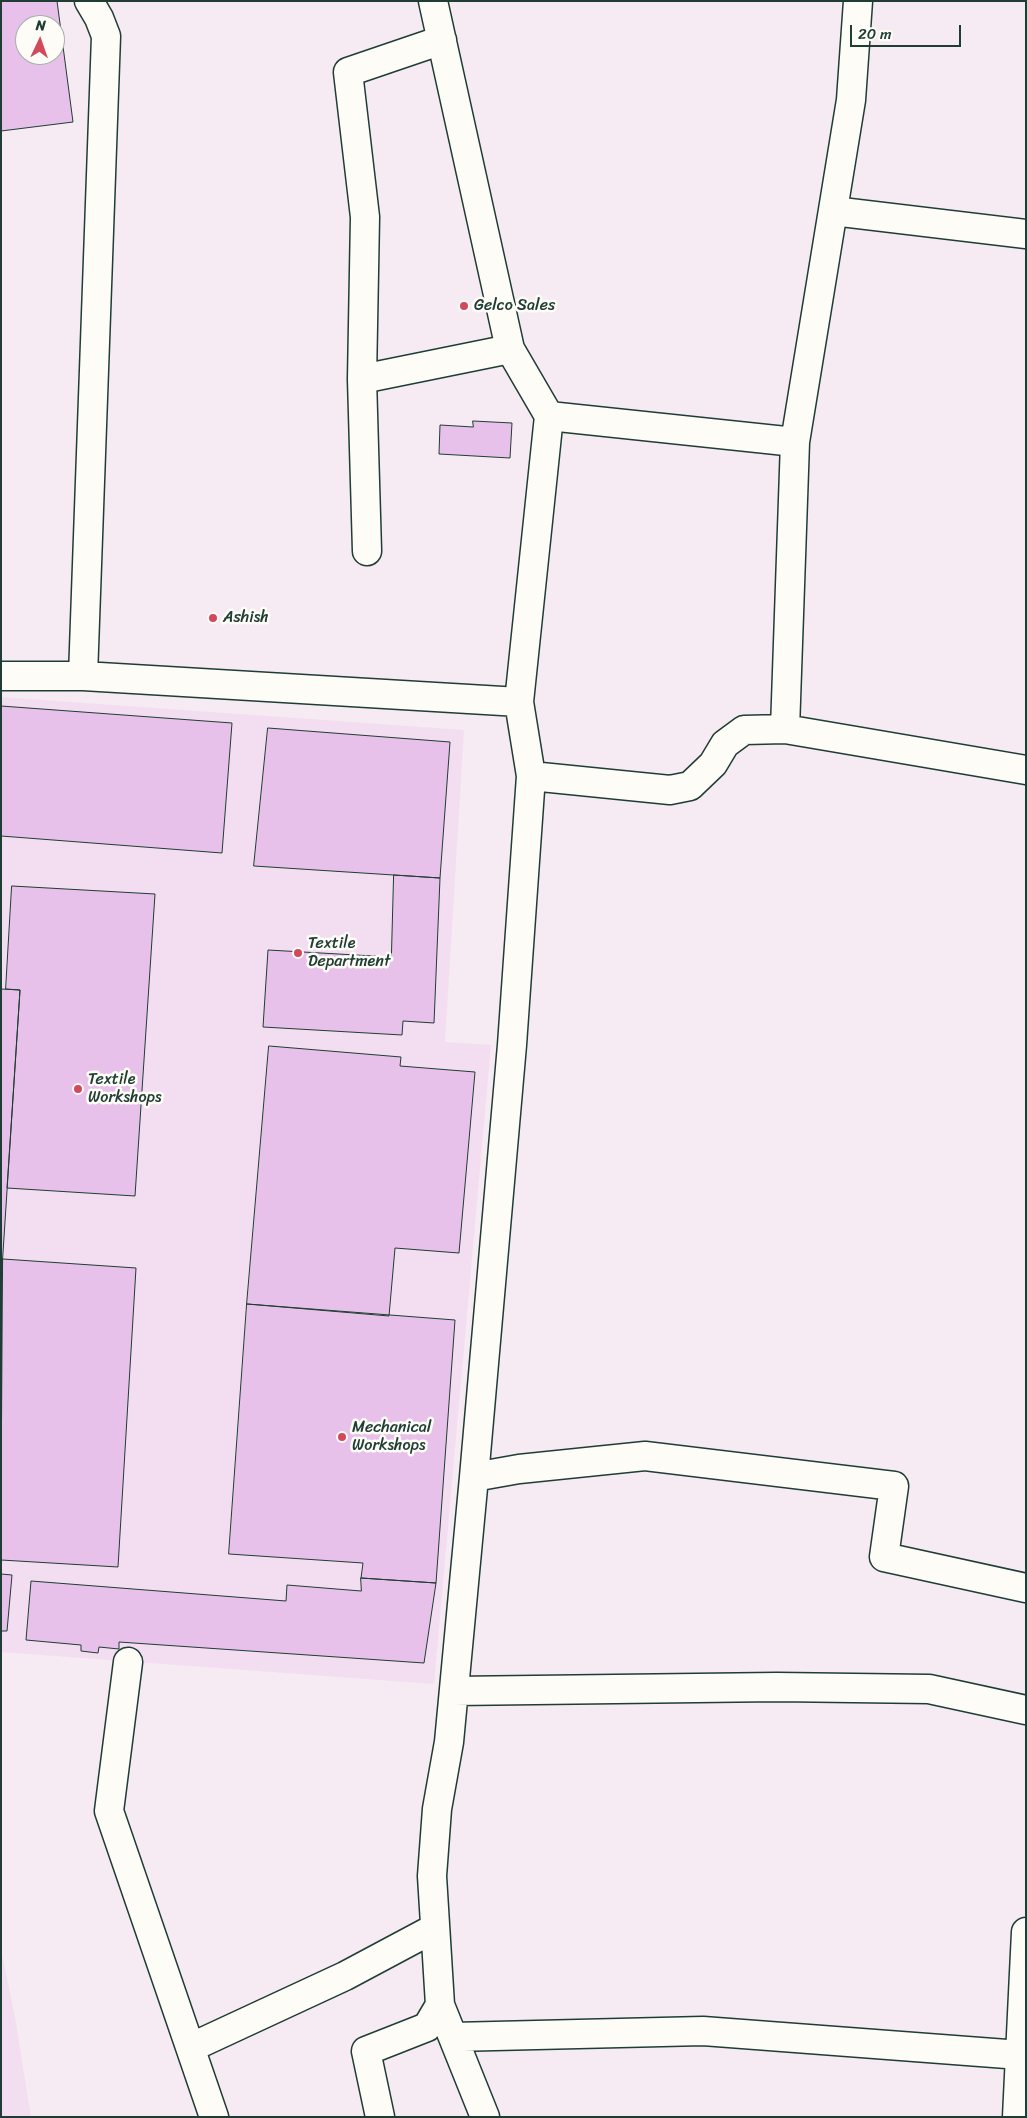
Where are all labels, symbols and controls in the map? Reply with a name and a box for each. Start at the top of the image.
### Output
text: N [35,13,46,38]
north arrow [15,15,65,65]
scale bar [852,15,963,47]
text: 20 m [858,21,892,47]
place label: Gelco Sales [474,296,555,316]
marker: Gelco Sales [458,300,470,312]
place label: Ashish [223,608,269,628]
marker: Ashish [207,612,219,624]
place label: Textile Department [308,934,390,972]
marker: Textile Department [292,947,304,959]
place label: Textile Workshops [88,1070,162,1108]
marker: Textile Workshops [72,1083,84,1095]
place label: Mechanical Workshops [352,1418,431,1456]
marker: Mechanical Workshops [336,1431,348,1443]

